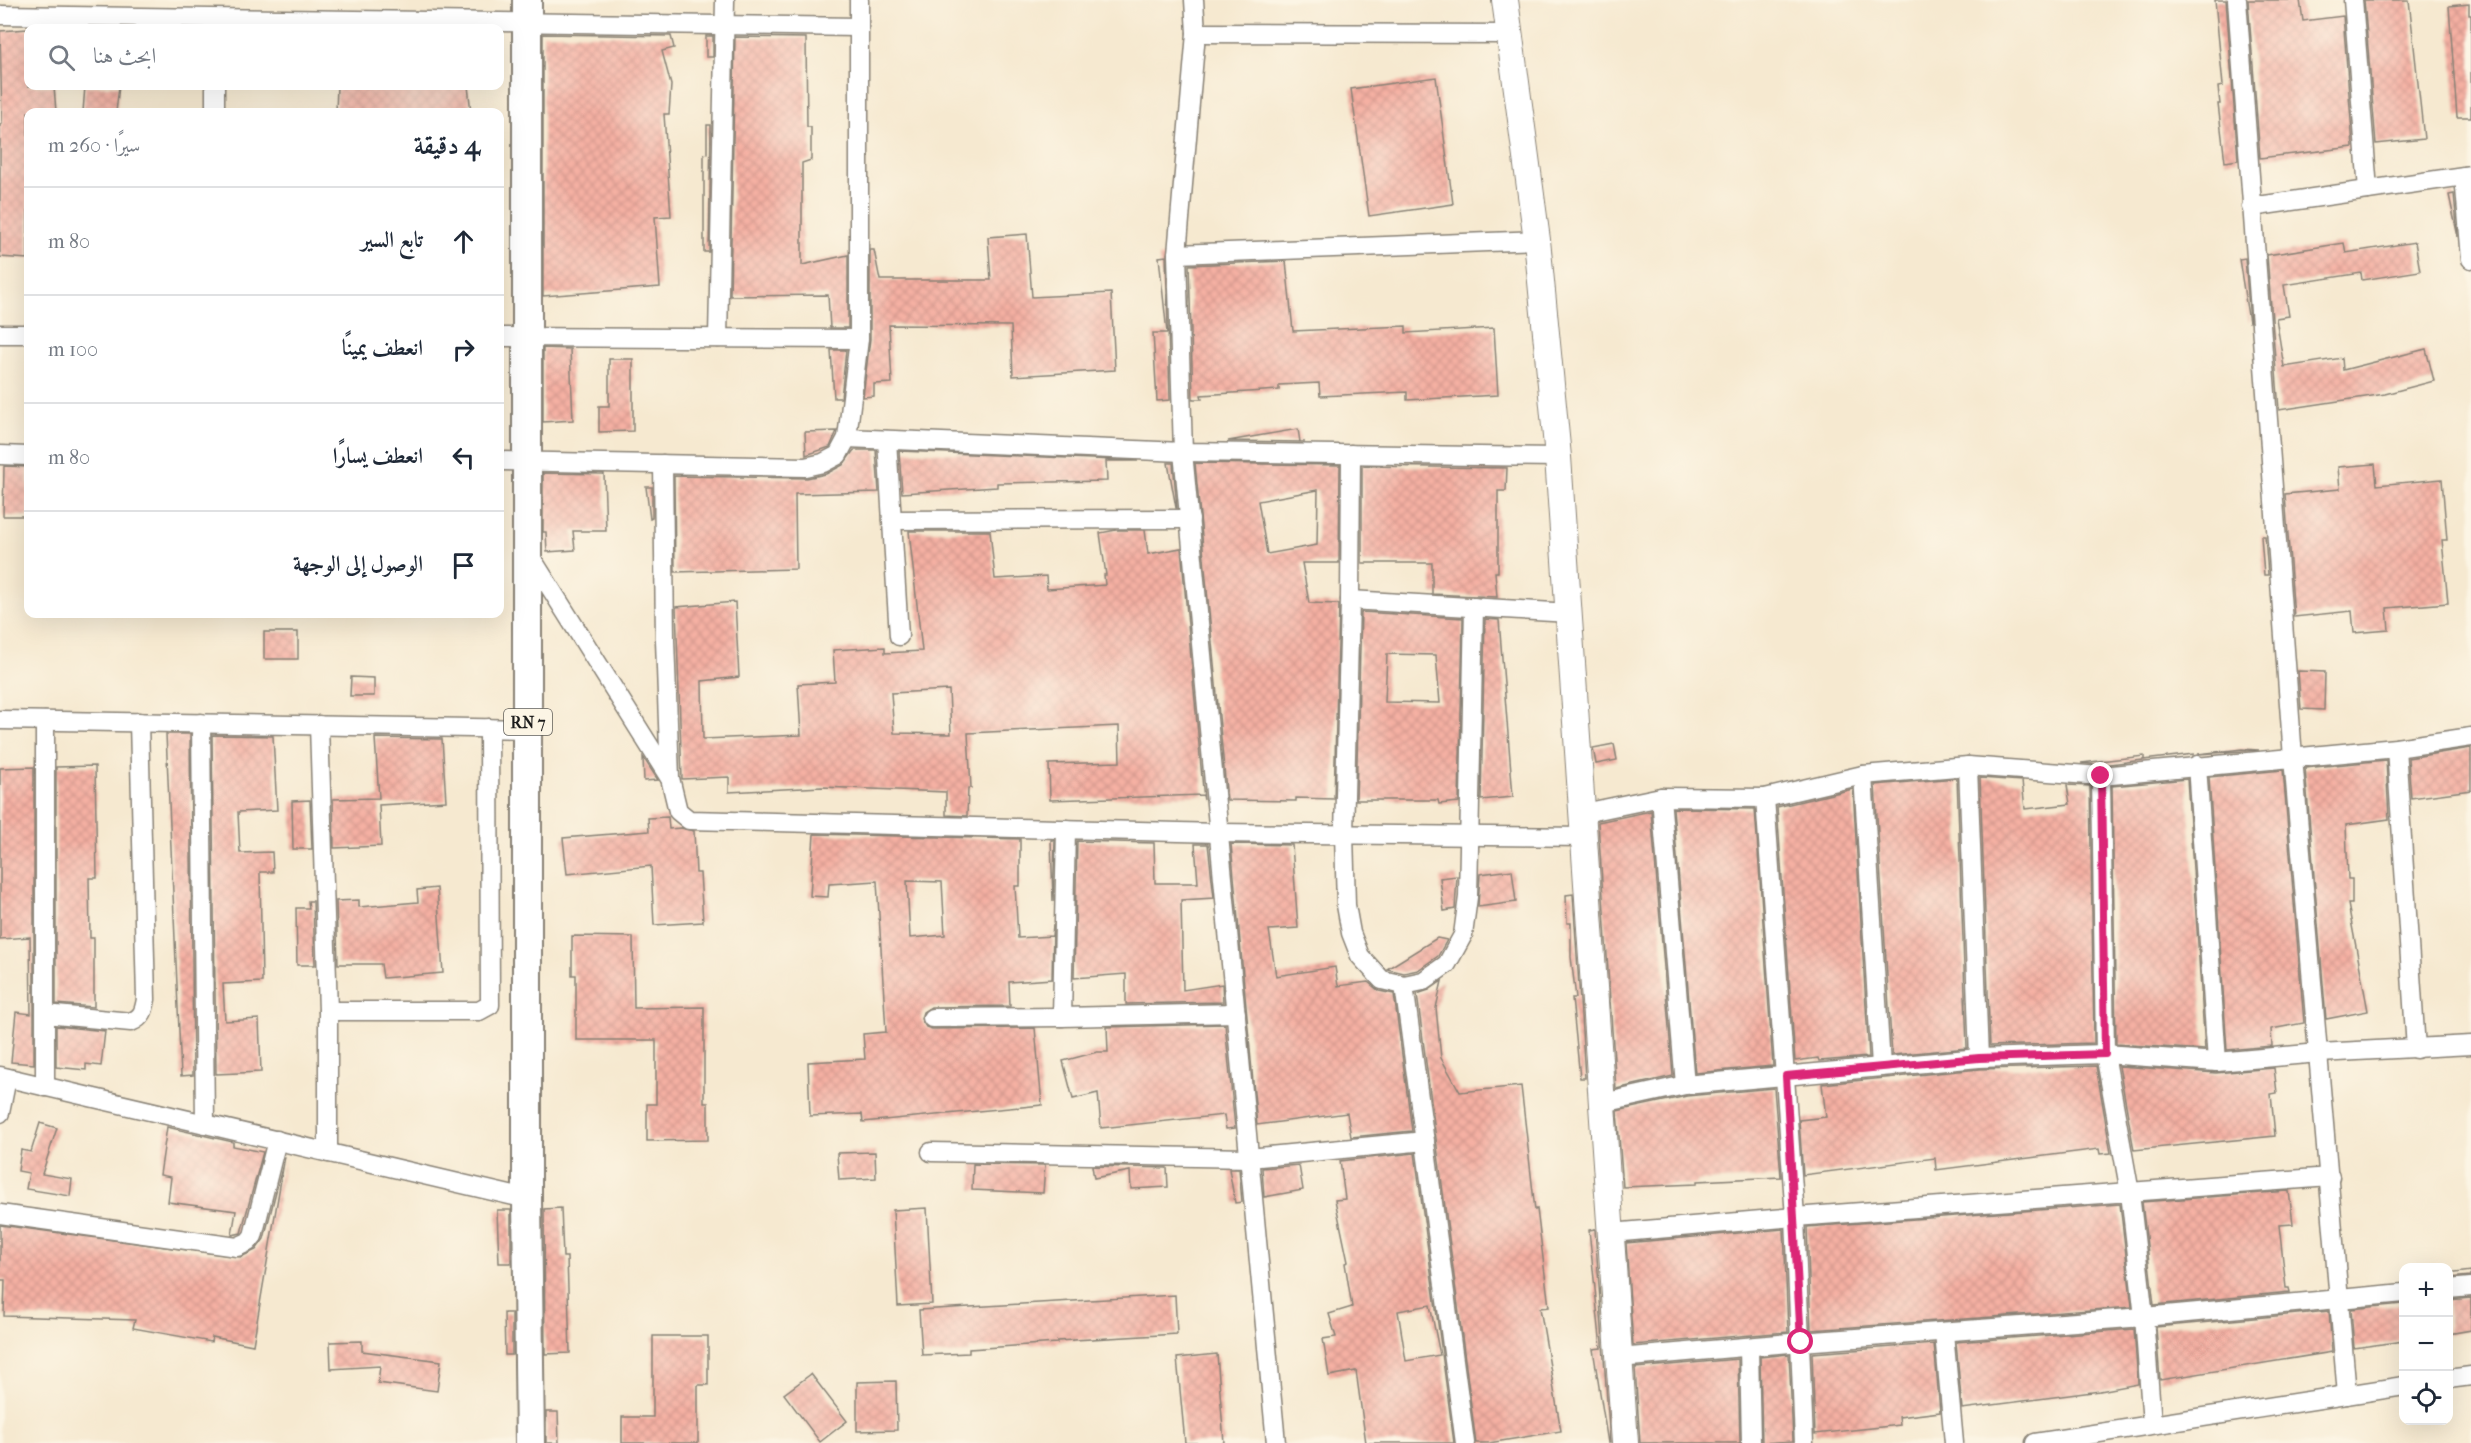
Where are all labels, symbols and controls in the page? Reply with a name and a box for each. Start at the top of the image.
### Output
search box [24,24,504,90]
icon: search [45,41,78,74]
text: ابحث هنا [93,43,156,69]
text: 4 دقيقة [414,130,480,161]
text: سيرًا · 260 m [48,134,140,157]
icon: ahead [447,225,480,258]
text: تابع السير [361,227,423,253]
text: 80 m [48,230,90,253]
icon: right [447,333,480,366]
text: انعطف يمينًا [342,335,423,361]
text: 100 m [48,338,98,361]
icon: left [447,441,480,474]
text: انعطف يسارًا [333,443,423,469]
text: 80 m [48,446,90,469]
icon: arrive [447,549,480,582]
text: الوصول إلى الوجهة [293,551,423,577]
road number: RN 7 [504,709,552,735]
route end [2087,762,2113,788]
map controls [2399,1263,2453,1425]
button: + [2399,1263,2453,1317]
button: − [2399,1317,2453,1371]
route start [1787,1328,1813,1354]
button: locate [2399,1371,2453,1425]

